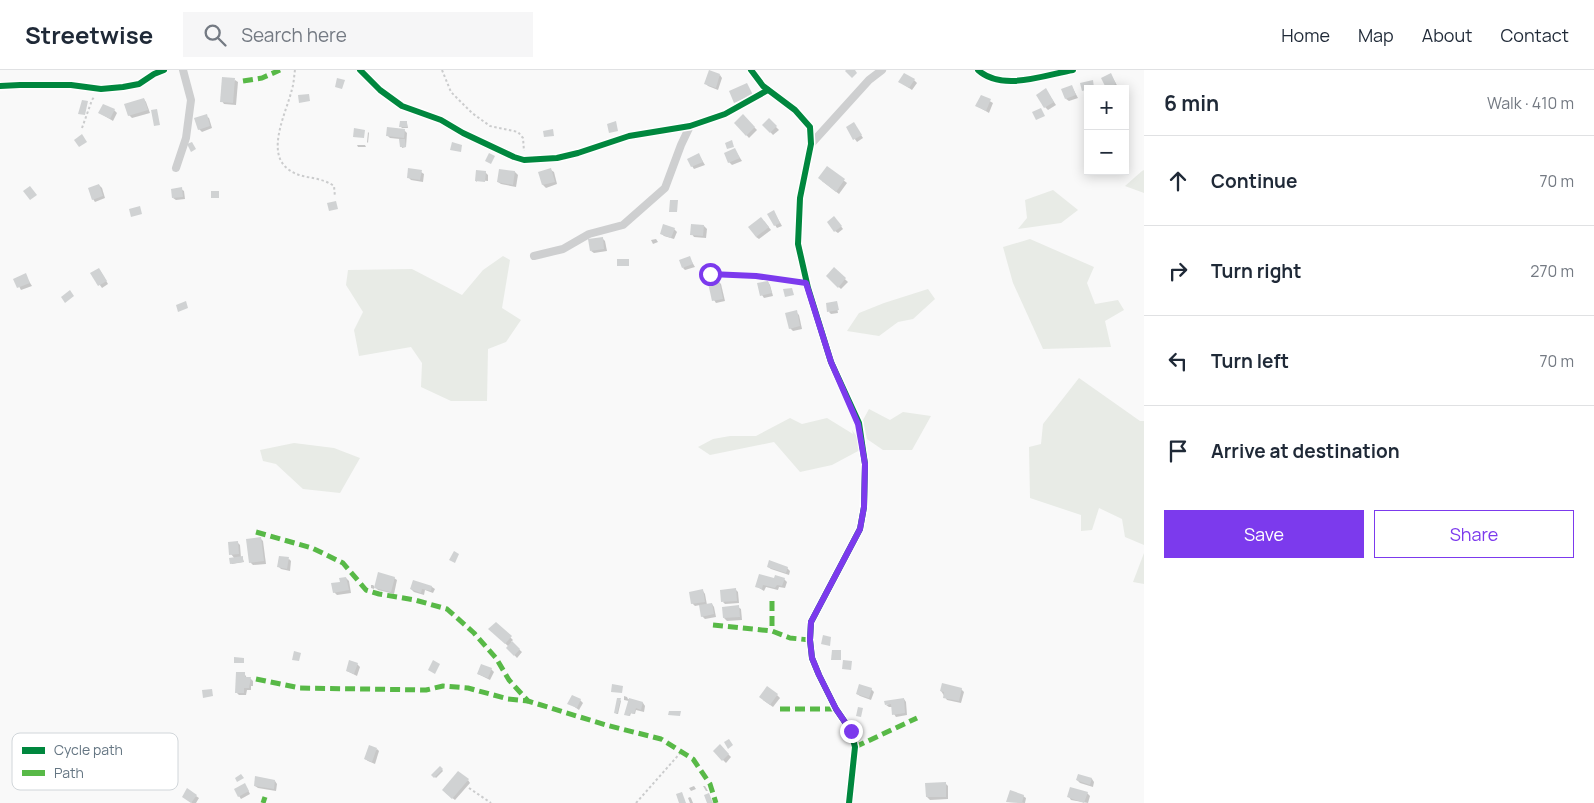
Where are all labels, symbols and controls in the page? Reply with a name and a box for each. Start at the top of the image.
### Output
search box [183,12,533,57]
text: Streetwise [25,18,153,51]
icon: search [201,21,229,49]
text: Search here [241,22,347,48]
text: Home [1281,23,1330,47]
text: Map [1358,23,1394,47]
text: About [1422,23,1472,47]
text: Contact [1500,23,1569,47]
map controls [1084,85,1129,175]
button: + [1084,85,1129,130]
text: 6 min [1164,89,1219,117]
text: Walk · 410 m [1487,92,1574,114]
button: − [1084,130,1129,175]
icon: ahead [1164,167,1192,195]
text: Continue [1211,168,1297,194]
text: 70 m [1539,170,1574,192]
icon: right [1164,257,1192,285]
text: Turn right [1211,258,1301,284]
text: 270 m [1530,260,1574,282]
route start [699,263,722,286]
icon: left [1164,347,1192,375]
text: Turn left [1211,348,1289,374]
text: 70 m [1539,350,1574,372]
icon: arrive [1164,437,1192,465]
text: Arrive at destination [1211,438,1400,464]
button: Save [1164,510,1364,558]
button: Share [1374,510,1574,558]
route end [840,720,863,743]
legend [12,733,178,790]
text: Cycle path [54,740,123,759]
text: Path [54,763,84,782]

